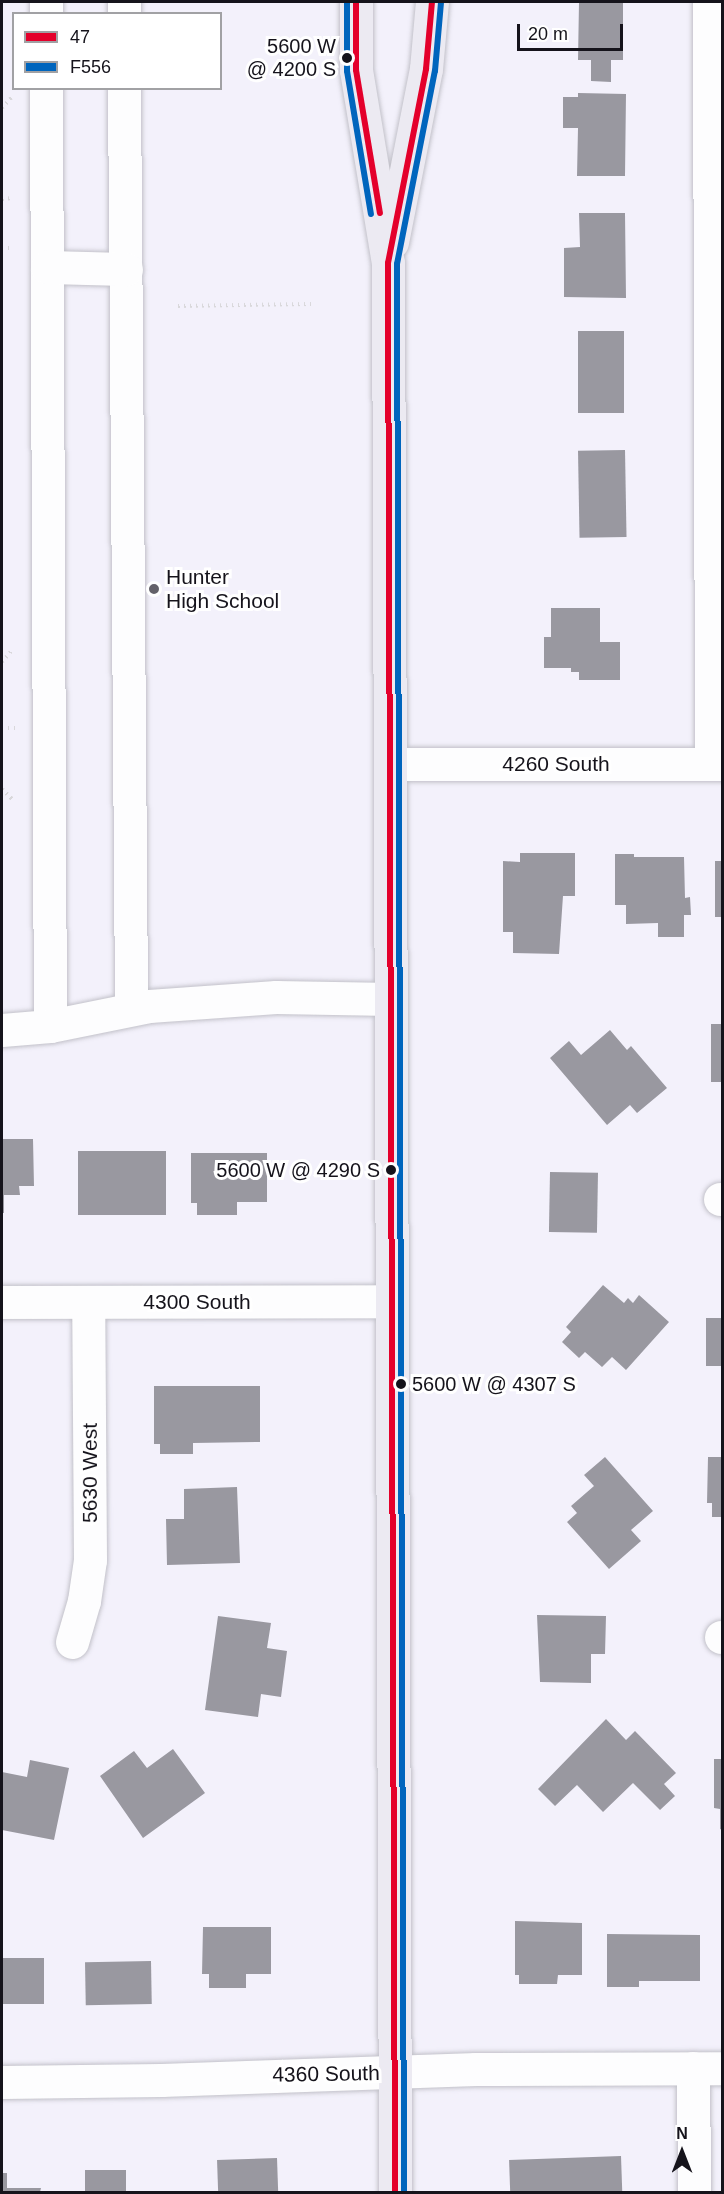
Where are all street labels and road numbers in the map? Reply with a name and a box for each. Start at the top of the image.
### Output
street label: 4260 South [502,751,610,777]
street label: 4300 South [143,1289,251,1315]
street label: 5630 West [77,1423,103,1523]
street label: 4360 South [272,2060,380,2088]

